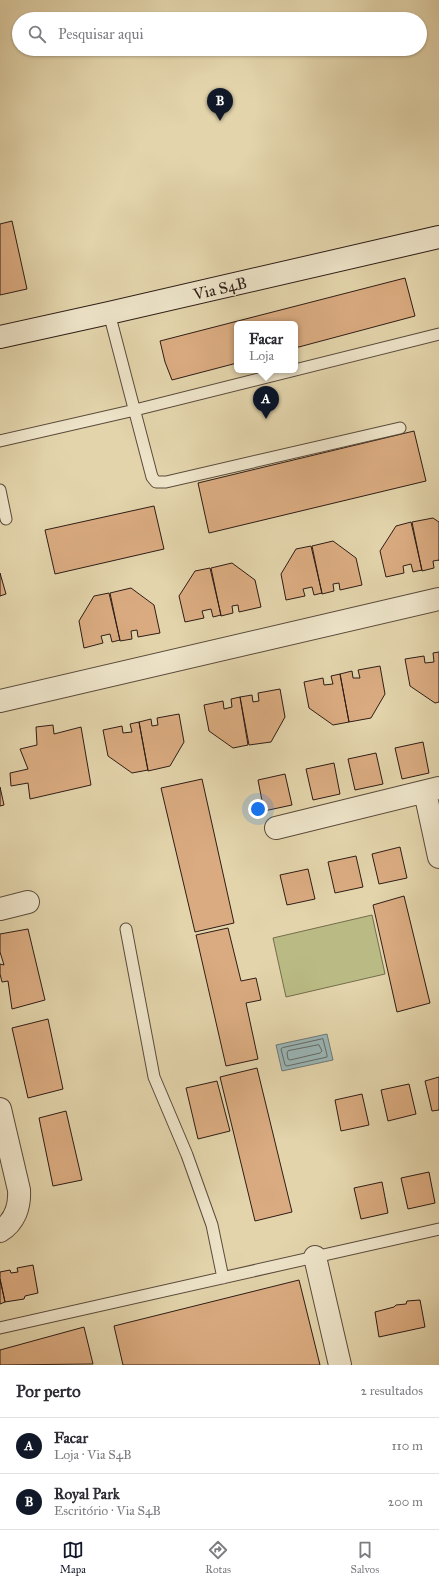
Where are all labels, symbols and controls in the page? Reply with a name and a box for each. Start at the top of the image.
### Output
search box [12,12,427,56]
icon: search [26,23,48,45]
text: Pesquisar aqui [58,25,144,43]
pin: B [207,88,233,121]
street label: Via S4B [190,273,249,304]
popup [234,321,298,373]
text: Facar [249,330,283,348]
text: Loja [249,348,274,364]
pin: A [253,386,279,419]
your location [248,799,268,819]
text: Por perto [16,1381,81,1402]
text: 2 resultados [360,1383,423,1399]
text: Facar [54,1429,88,1447]
text: A [25,1438,33,1454]
text: 110 m [391,1438,423,1454]
text: Loja · Via S4B [54,1447,132,1463]
text: Royal Park [54,1485,120,1503]
text: B [25,1494,33,1510]
text: 200 m [388,1494,423,1510]
text: Escritório · Via S4B [54,1503,161,1519]
tab: Mapa [60,1539,86,1576]
tab: Rotas [205,1539,231,1576]
tab: Salvos [351,1539,379,1576]

